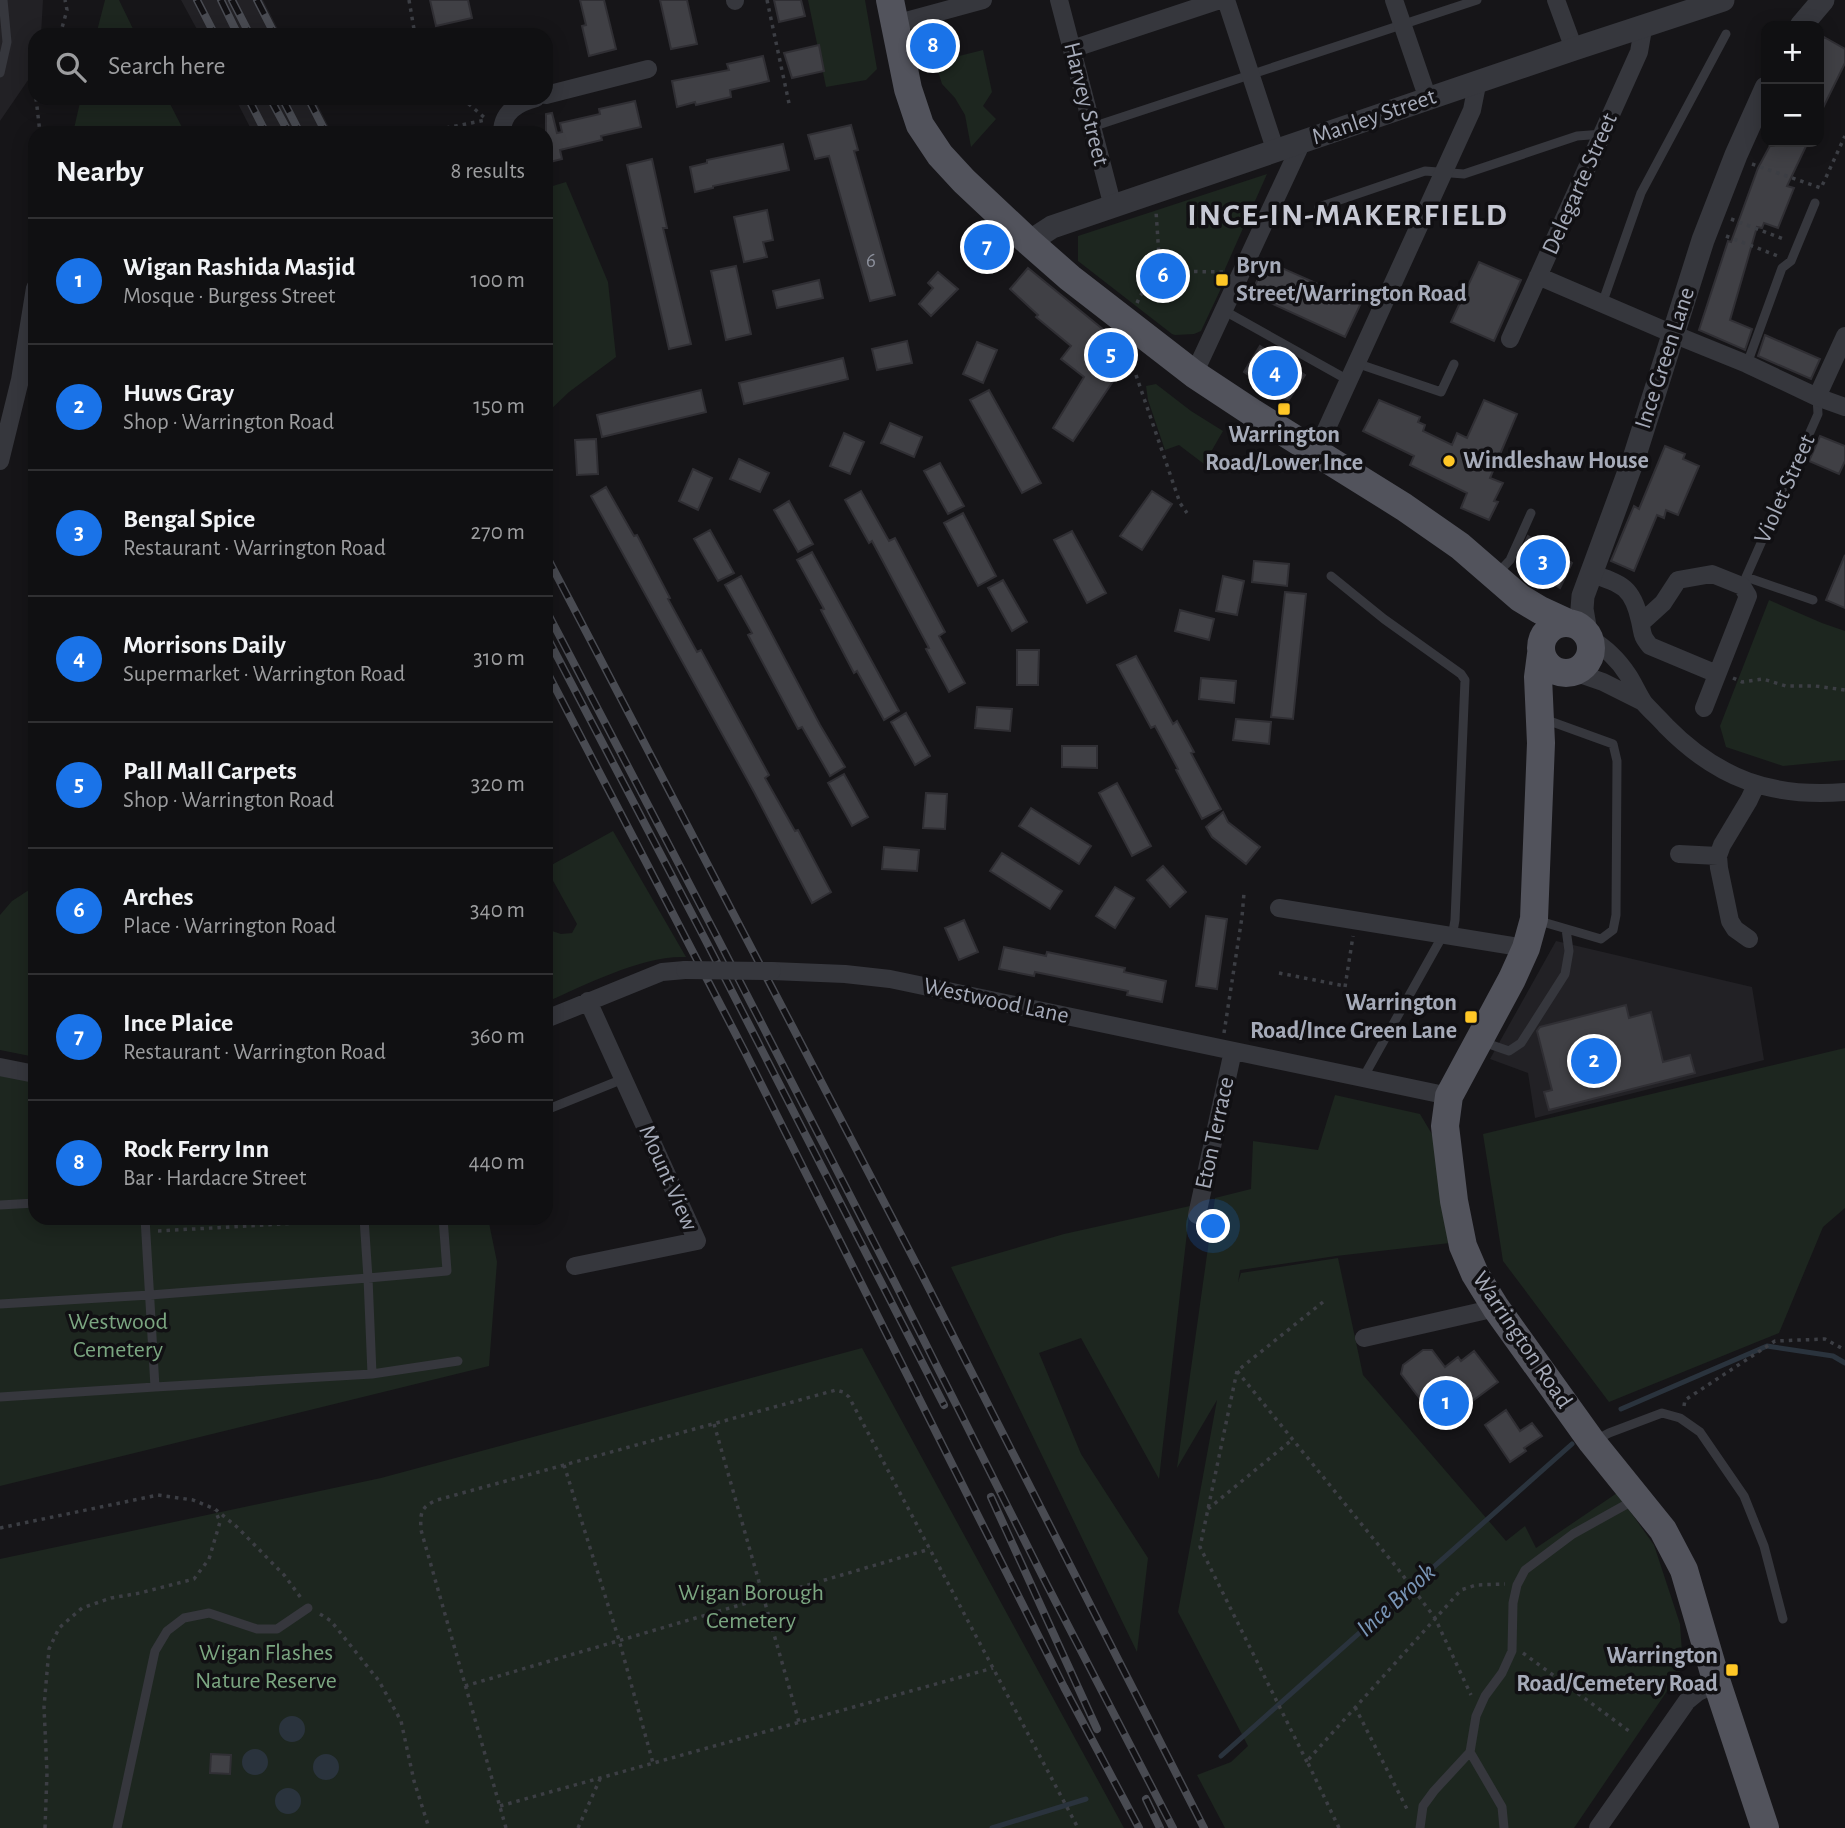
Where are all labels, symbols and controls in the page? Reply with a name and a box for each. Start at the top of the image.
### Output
pin: 8 [910,20,956,72]
map controls [1761,21,1824,147]
button: + [1761,21,1824,84]
search box [28,28,553,105]
street label: Harvey Street [1059,40,1113,169]
icon: search [52,48,90,86]
text: Search here [108,53,226,79]
street label: Manley Street [1309,84,1440,149]
button: − [1761,84,1824,147]
street label: Delegarte Street [1538,109,1622,258]
text: Nearby [56,157,144,187]
text: 8 results [451,160,525,183]
district label: INCE-IN-MAKERFIELD [1187,199,1509,231]
pin: 7 [964,221,1010,273]
house number: 6 [866,250,876,271]
pin: 6 [1140,250,1186,302]
text: Wigan Rashida Masjid [123,254,355,280]
place label: Bryn Street/Warrington Road [1236,254,1467,306]
text: 1 [75,269,83,292]
text: 100 m [471,269,525,292]
marker: Bryn Street/Warrington Road [1214,272,1230,288]
street label: Ince Green Lane [1631,284,1699,432]
text: Mosque · Burgess Street [123,285,335,308]
pin: 5 [1088,329,1134,381]
pin: 4 [1252,347,1298,399]
text: Huws Gray [123,380,234,406]
text: 2 [74,395,84,418]
text: 150 m [473,395,525,418]
marker: Warrington Road/Lower Ince [1276,401,1292,417]
text: Shop · Warrington Road [123,411,334,434]
place label: Warrington Road/Lower Ince [1205,423,1363,475]
street label: Violet Street [1750,431,1820,547]
place label: Windleshaw House [1463,449,1649,473]
marker: Windleshaw House [1441,453,1457,469]
text: Bengal Spice [123,506,255,532]
text: 3 [74,521,84,544]
text: 270 m [471,521,525,544]
pin: 3 [1520,536,1566,588]
text: Restaurant · Warrington Road [123,537,386,560]
text: Morrisons Daily [123,632,286,658]
text: 4 [73,647,85,670]
text: 310 m [473,647,525,670]
text: Supermarket · Warrington Road [123,663,405,686]
text: Pall Mall Carpets [123,758,297,784]
text: 5 [74,773,84,796]
text: 320 m [471,773,525,796]
text: Shop · Warrington Road [123,789,334,812]
text: Arches [123,884,194,910]
text: 6 [73,899,85,922]
text: 340 m [470,899,525,922]
text: Place · Warrington Road [123,915,336,938]
street label: Westwood Lane [921,974,1071,1028]
place label: Warrington Road/Ince Green Lane [1250,991,1457,1043]
marker: Warrington Road/Ince Green Lane [1463,1009,1479,1025]
text: Ince Plaice [123,1010,233,1036]
text: 7 [74,1025,84,1048]
text: 360 m [470,1025,525,1048]
pin: 2 [1571,1035,1617,1087]
text: Restaurant · Warrington Road [123,1041,386,1064]
street label: Eton Terrace [1191,1075,1239,1191]
street label: Mount View [634,1122,702,1234]
text: Rock Ferry Inn [123,1136,269,1162]
text: 8 [73,1151,85,1174]
text: 440 m [469,1151,525,1174]
text: Bar · Hardacre Street [123,1167,306,1190]
your location [1196,1209,1230,1243]
street label: Warrington Road [1468,1267,1576,1413]
park label: Westwood Cemetery [68,1310,168,1362]
pin: 1 [1423,1377,1469,1429]
water label: Ince Brook [1352,1558,1440,1642]
park label: Wigan Borough Cemetery [678,1581,824,1633]
park label: Wigan Flashes Nature Reserve [195,1641,337,1693]
place label: Warrington Road/Cemetery Road [1516,1644,1718,1696]
marker: Warrington Road/Cemetery Road [1724,1662,1740,1678]

